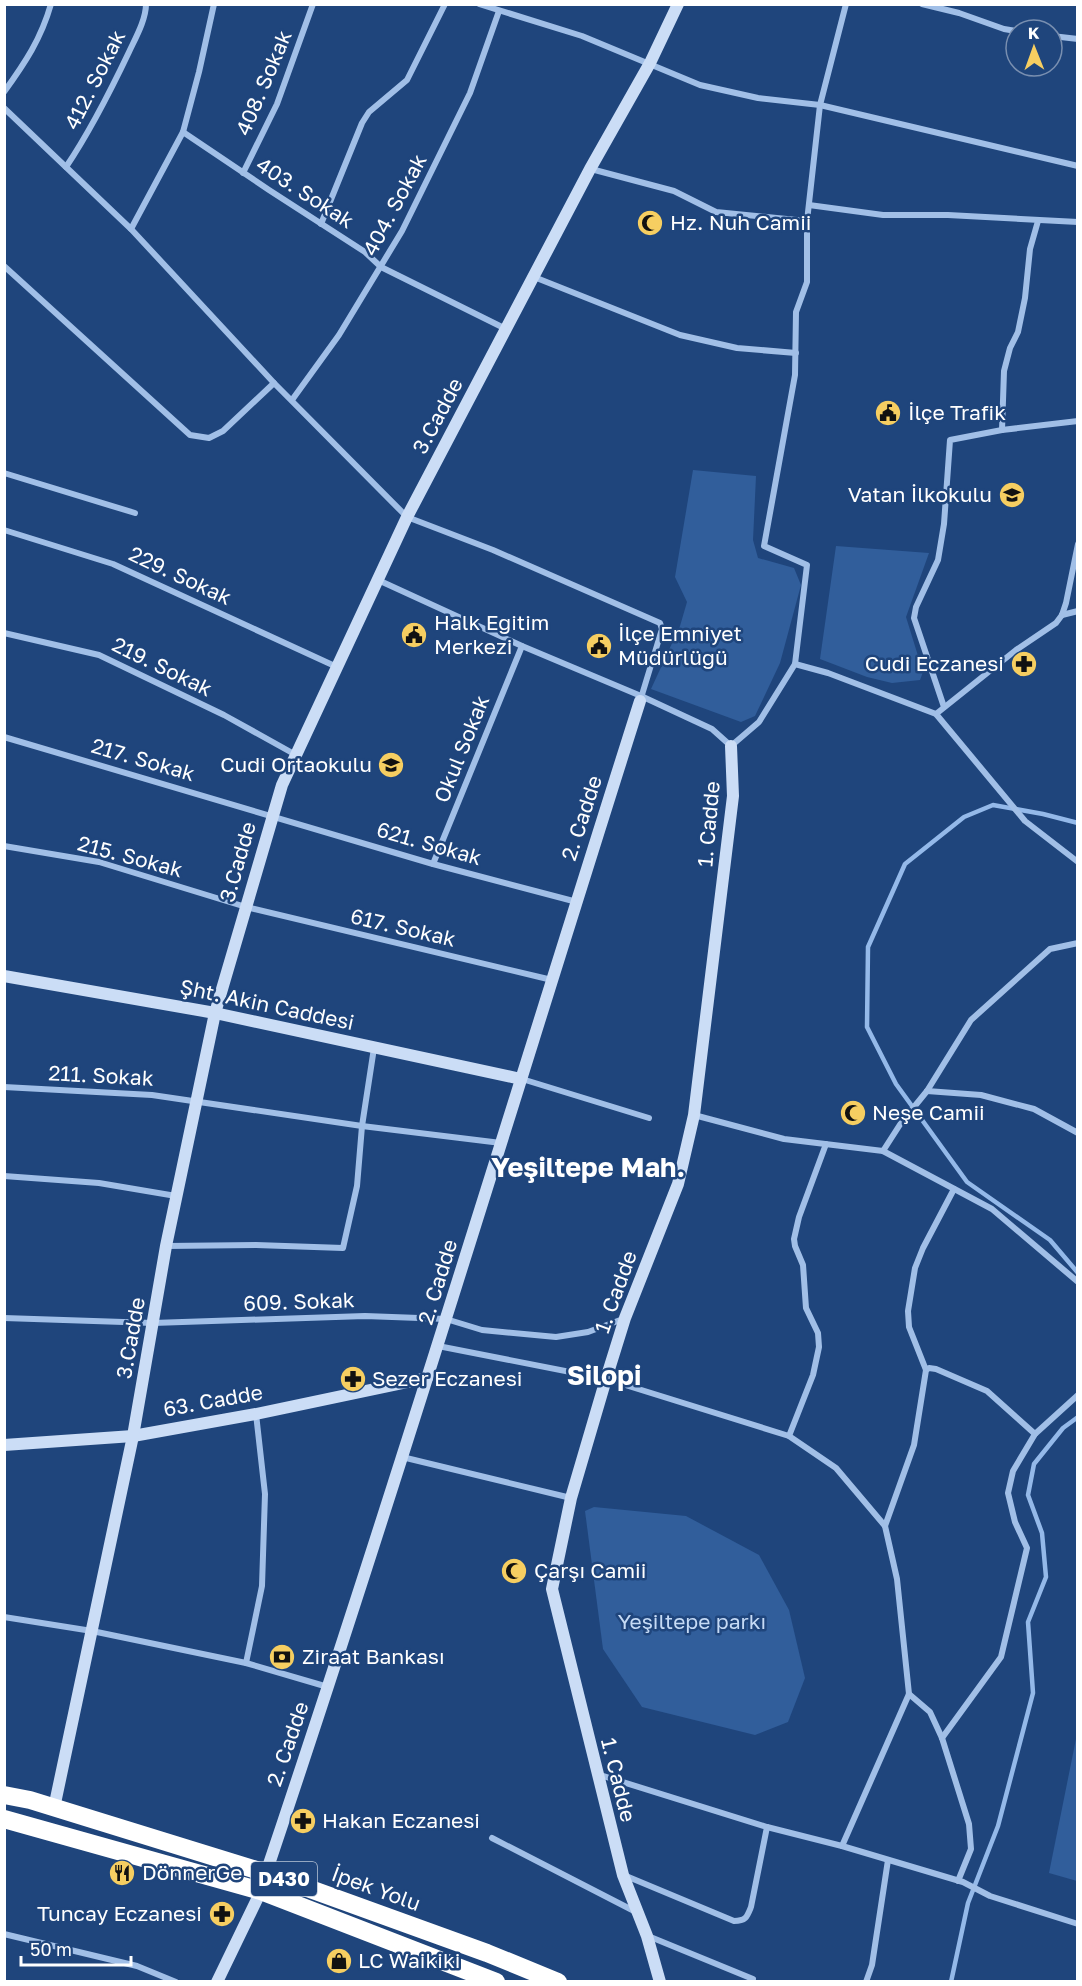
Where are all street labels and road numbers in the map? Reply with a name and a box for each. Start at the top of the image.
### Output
street label: 412. Sokak [58,25,130,134]
street label: 408. Sokak [229,26,297,139]
street label: 404. Sokak [356,149,432,260]
street label: 403. Sokak [252,151,359,233]
street label: 3.Cadde [406,373,468,458]
street label: 229. Sokak [125,540,236,610]
street label: 219. Sokak [108,631,217,702]
street label: Okul Sokak [428,691,494,806]
street label: 217. Sokak [89,732,198,786]
street label: 2. Cadde [555,772,607,864]
street label: 1. Cadde [691,780,725,868]
street label: 621. Sokak [374,816,485,870]
street label: 3.Cadde [213,819,261,905]
street label: 215. Sokak [75,830,186,883]
street label: 617. Sokak [348,902,458,952]
street label: Şht. Akin Caddesi [178,973,357,1035]
street label: 211. Sokak [48,1059,155,1091]
street label: 2. Cadde [412,1236,462,1328]
street label: 1. Cadde [588,1247,642,1336]
street label: 609. Sokak [243,1286,355,1316]
street label: 3.Cadde [110,1295,150,1381]
street label: 63. Cadde [161,1378,265,1422]
street label: 2. Cadde [260,1698,314,1789]
street label: 1. Cadde [596,1735,642,1825]
street label: İpek Yolu [328,1860,424,1916]
road number: D430 [251,1862,317,1896]

